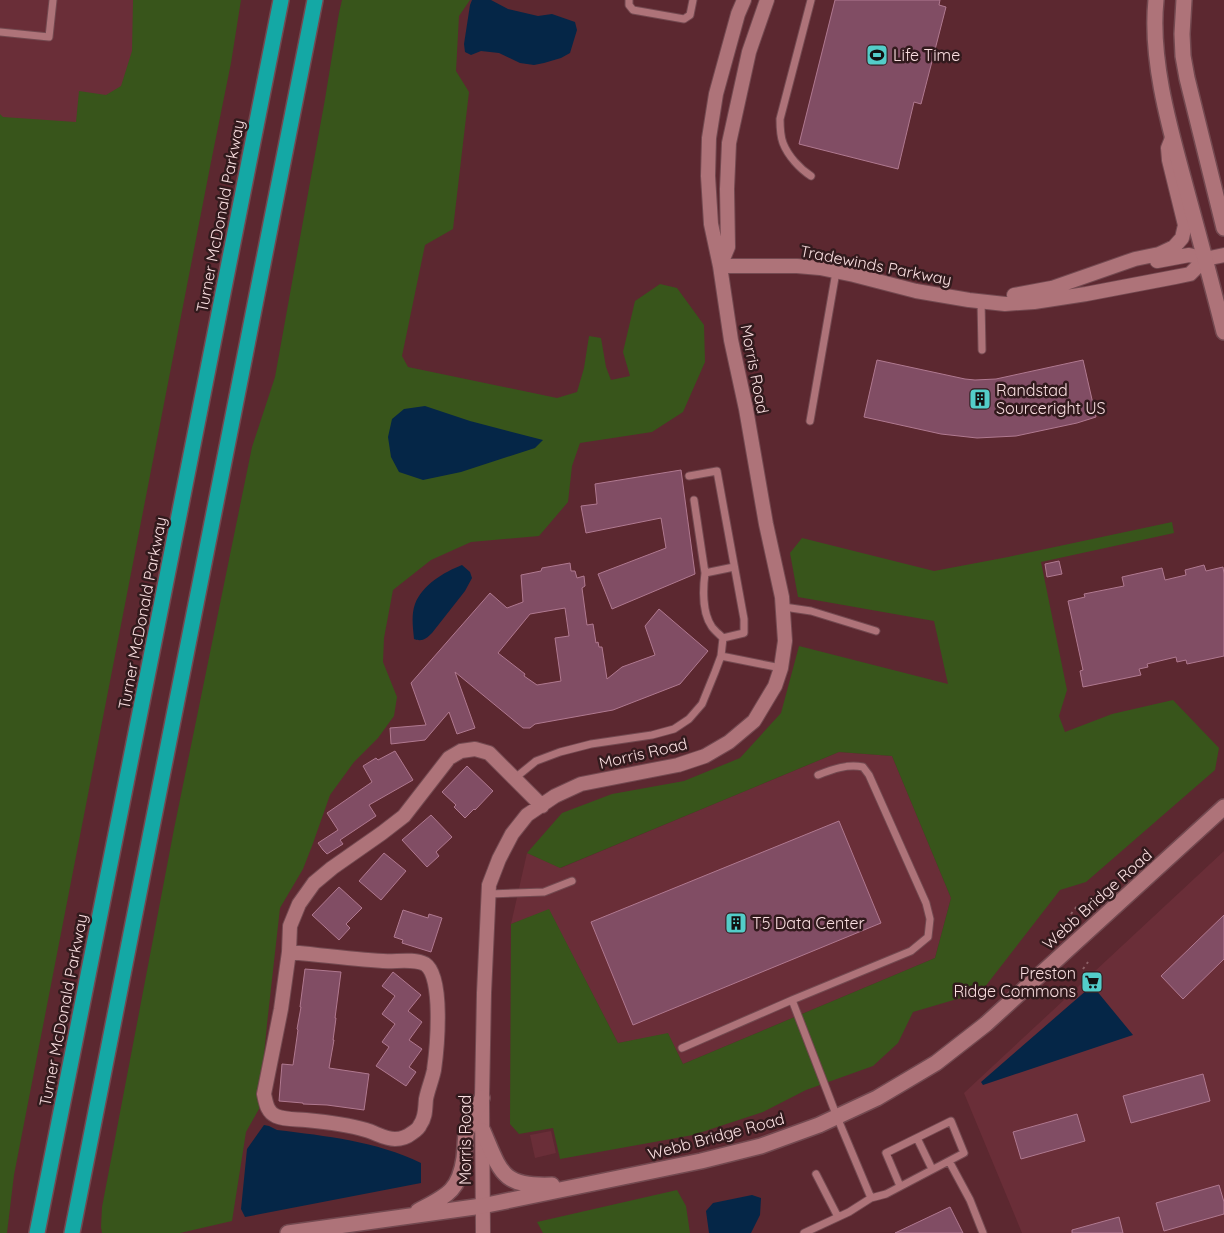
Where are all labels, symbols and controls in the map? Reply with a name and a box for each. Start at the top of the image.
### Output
sports icon: Life Time [865,43,889,67]
place label: Life Time [893,45,960,65]
street label: Turner McDonald Parkway [191,118,249,314]
street label: Tradewinds Parkway [798,240,954,290]
street label: Morris Road [737,323,773,415]
place label: Randstad Sourceright US [996,380,1106,418]
building icon: Randstad Sourceright US [968,387,992,411]
street label: Turner McDonald Parkway [113,515,171,711]
street label: Morris Road [597,733,689,773]
street label: Webb Bridge Road [1038,845,1156,953]
building icon: T5 Data Center [724,911,748,935]
street label: Turner McDonald Parkway [34,912,92,1108]
place label: T5 Data Center [752,913,865,933]
place label: Preston Ridge Commons [953,963,1076,1001]
supermarket icon: Preston Ridge Commons [1080,970,1104,994]
street label: Morris Road [455,1095,475,1185]
street label: Webb Bridge Road [646,1108,786,1164]

